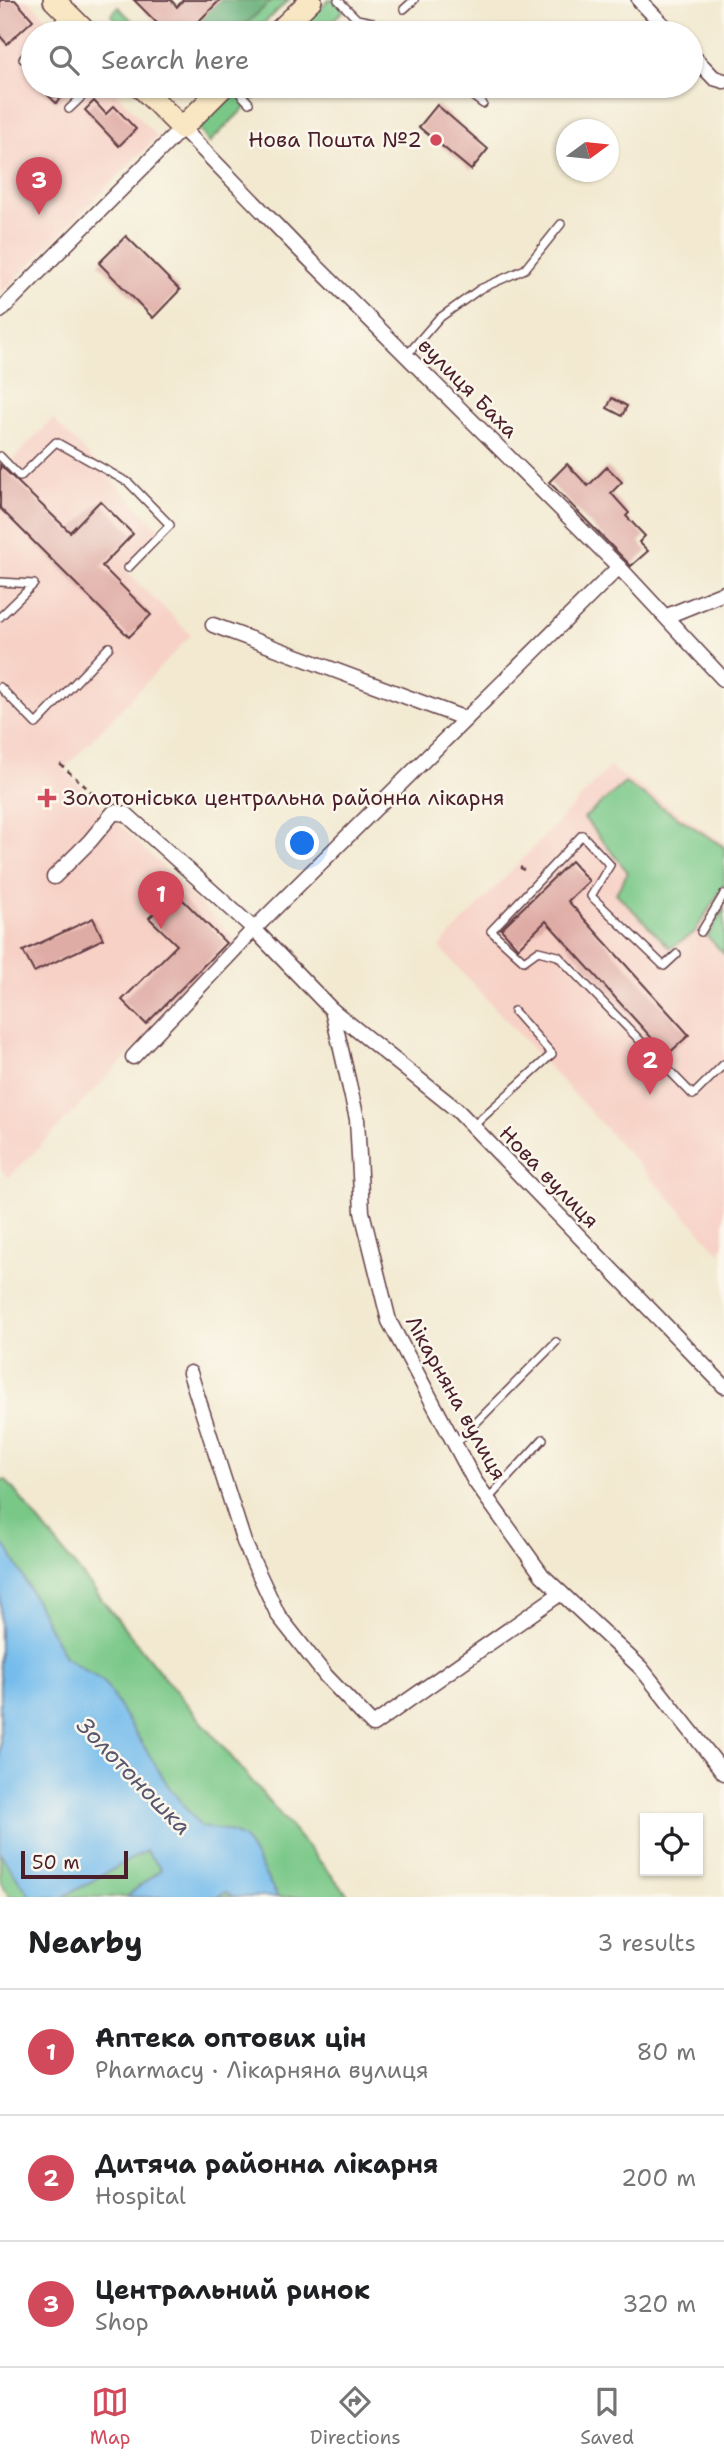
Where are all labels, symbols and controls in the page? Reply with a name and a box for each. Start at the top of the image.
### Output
search box [21,21,703,98]
icon: search [45,41,83,79]
text: Search here [101,42,250,77]
north arrow [556,119,619,182]
place label: Нова Пошта №2 [248,126,422,154]
marker: Нова Пошта №2 [428,132,444,148]
pin: 3 [16,157,62,215]
street label: вулиця Баха [412,332,524,444]
place label: Золотоніська центральна районна лікарня [63,784,505,812]
marker: Золотоніська центральна районна лікарня [37,788,57,808]
your location [285,826,319,860]
pin: 1 [138,871,184,929]
pin: 2 [627,1037,673,1095]
street label: Нова вулиця [493,1120,605,1234]
street label: Лікарняна вулиця [399,1311,513,1485]
water label: Золотоношка [70,1711,198,1841]
map controls [640,1813,703,1876]
button: locate [640,1813,703,1876]
scale bar [21,1848,128,1880]
text: 50 m [32,1850,80,1875]
text: Nearby [28,1922,143,1963]
text: 3 results [597,1928,696,1958]
text: Аптека оптових цін [95,2020,366,2055]
text: 1 [46,2037,56,2067]
text: 80 m [637,2037,696,2067]
text: Pharmacy · Лікарняна вулиця [95,2055,429,2085]
text: Дитяча районна лікарня [95,2146,438,2181]
text: 2 [43,2163,59,2193]
text: 200 m [621,2163,696,2193]
text: Hospital [95,2181,186,2211]
text: Центральний ринок [95,2272,370,2307]
text: 3 [43,2289,59,2319]
text: 320 m [622,2289,696,2319]
text: Shop [95,2307,149,2337]
tab: Map [90,2383,130,2450]
tab: Directions [310,2383,401,2450]
tab: Saved [580,2383,634,2450]

